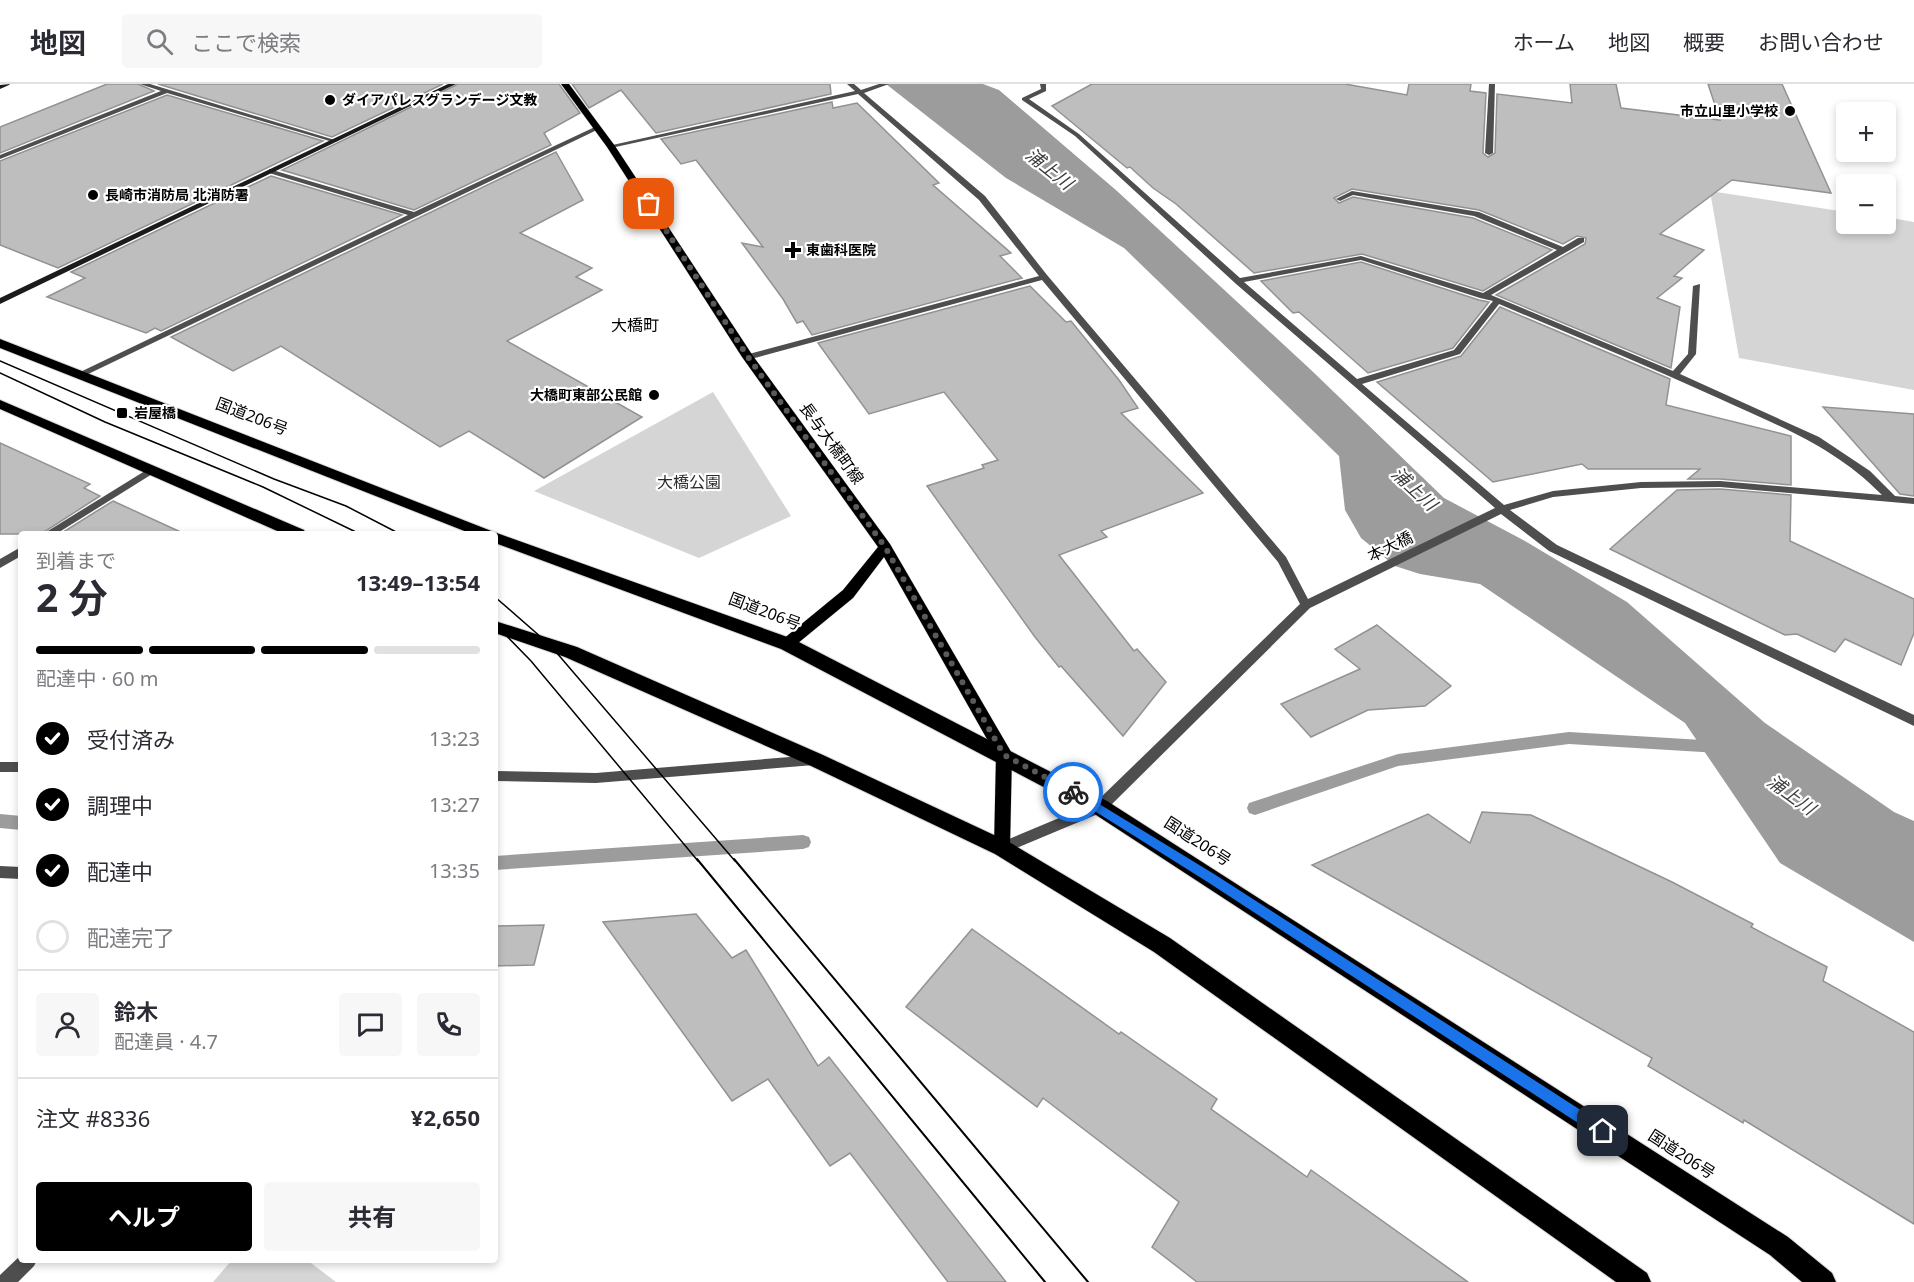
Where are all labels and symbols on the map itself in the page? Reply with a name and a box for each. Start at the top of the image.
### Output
place label: ダイアパレスグランデージ文教 [342,90,537,109]
marker: ダイアパレスグランデージ文教 [323,93,337,107]
place label: 市立山里小学校 [1680,101,1778,120]
marker: 市立山里小学校 [1783,104,1797,118]
water label: 浦上川 [1021,142,1080,196]
pin [623,178,674,229]
place label: 長崎市消防局 北消防署 [105,185,249,204]
marker: 長崎市消防局 北消防署 [86,188,100,202]
place label: 東歯科医院 [806,240,876,259]
marker: 東歯科医院 [784,241,802,259]
district label: 大橋町 [611,314,659,336]
place label: 大橋町東部公民館 [530,385,642,404]
marker: 大橋町東部公民館 [647,388,661,402]
street label: 国道206号 [213,392,291,440]
street label: 長与大橋町線 [795,398,869,488]
place label: 岩屋橋 [134,403,176,422]
marker: 岩屋橋 [115,406,129,420]
water label: 浦上川 [1387,461,1444,517]
park label: 大橋公園 [657,471,721,493]
street label: 本大橋 [1364,526,1416,566]
street label: 国道206号 [726,587,804,635]
courier [1043,762,1103,822]
water label: 浦上川 [1763,769,1822,821]
street label: 国道206号 [1160,811,1236,871]
pin [1577,1105,1628,1156]
street label: 国道206号 [1644,1124,1720,1184]

